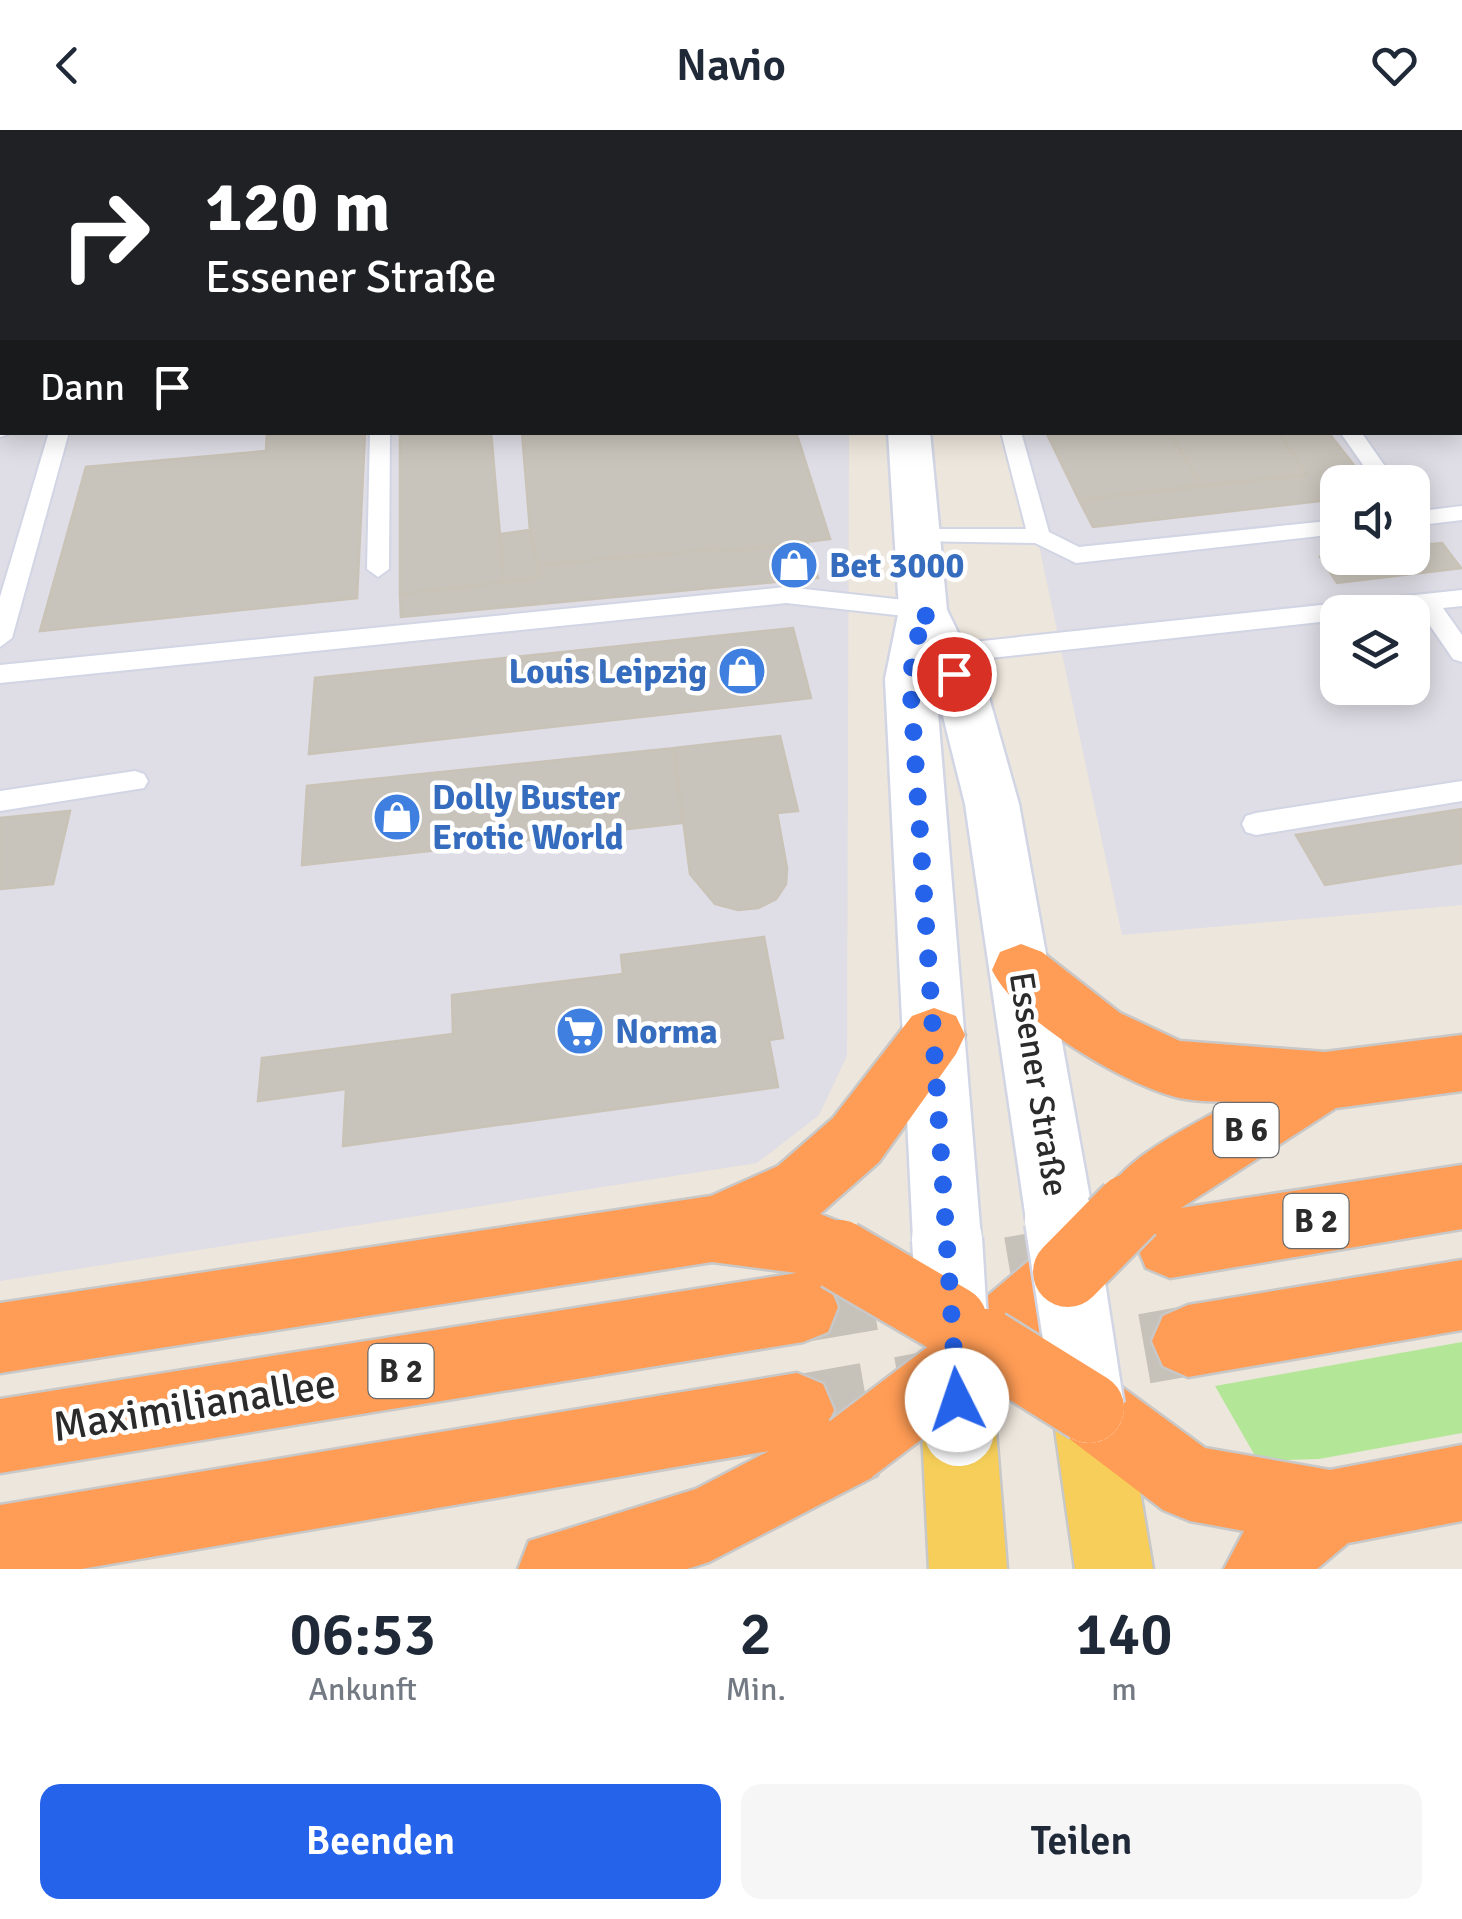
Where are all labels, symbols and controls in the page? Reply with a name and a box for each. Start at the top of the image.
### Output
icon: back [40,38,95,93]
text: Navio [676,38,786,93]
icon: heart [1367,38,1422,93]
text: 120 m [205,164,390,250]
icon: right [40,170,170,300]
text: Essener Straße [205,250,496,305]
icon: arrive [145,360,200,415]
text: Dann [40,364,125,411]
map controls [1320,465,1430,705]
button: sound [1320,465,1430,575]
shop icon: Bet 3000 [768,539,820,591]
place label: Bet 3000 [829,544,964,587]
button: layers [1320,595,1430,705]
pin [912,632,997,717]
shop icon: Louis Leipzig [716,645,768,697]
icon: arrive [927,647,982,702]
place label: Louis Leipzig [508,650,707,693]
place label: Dolly Buster Erotic World [432,776,624,859]
shop icon: Dolly Buster Erotic World [371,791,423,843]
street label: Essener Straße [1000,969,1077,1199]
supermarket icon: Norma [554,1005,606,1057]
place label: Norma [615,1010,718,1053]
road number: B 6 [1214,1103,1278,1157]
road number: B 2 [1284,1194,1348,1248]
road number: B 2 [368,1344,434,1398]
position arrow [905,1348,1009,1452]
street label: Maximilianallee [49,1358,339,1453]
text: 06:53 [289,1598,436,1672]
text: 2 [739,1598,772,1672]
text: 140 [1075,1598,1173,1672]
text: Ankunft [309,1670,417,1709]
text: Min. [725,1670,786,1709]
text: m [1111,1670,1137,1709]
button: Beenden [40,1784,721,1899]
button: Teilen [741,1784,1422,1899]

